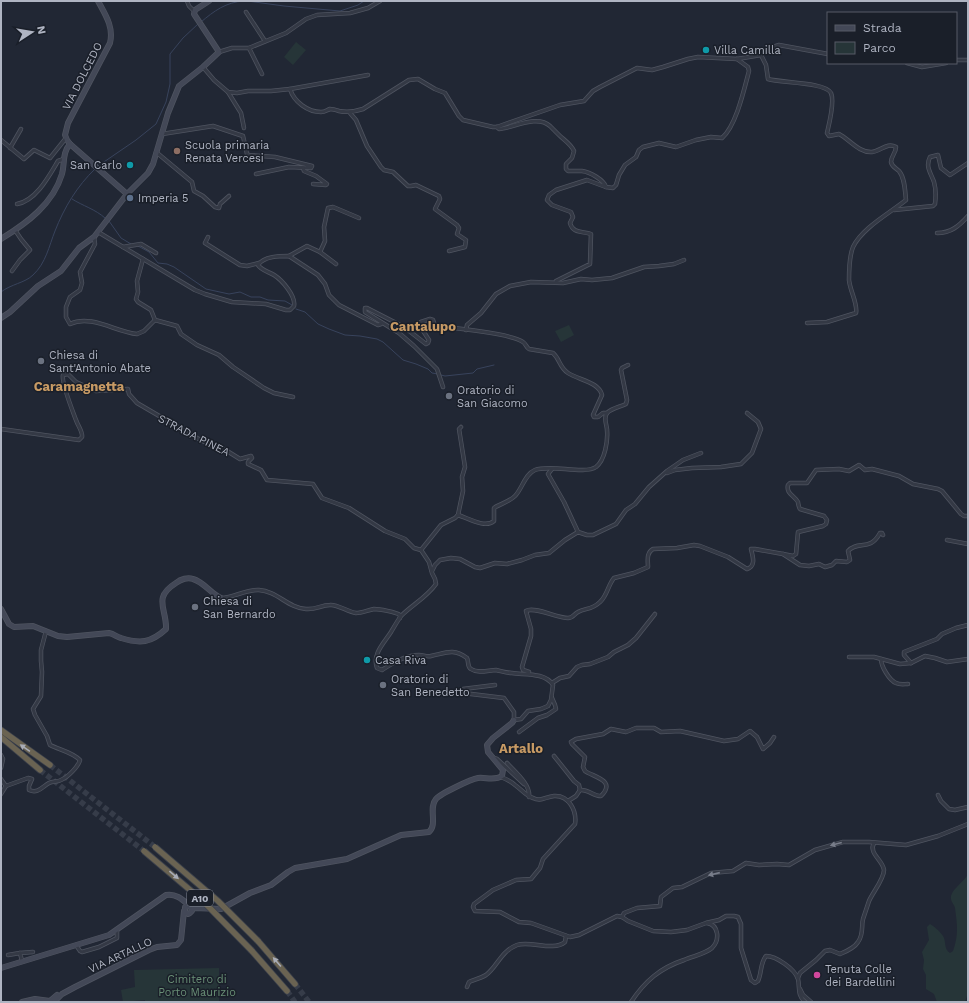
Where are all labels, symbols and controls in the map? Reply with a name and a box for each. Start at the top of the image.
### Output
north arrow [12,12,52,52]
legend [827,12,957,64]
text: Strada [863,21,902,35]
text: N [34,25,48,35]
street label: VIA DOLCEDO [60,40,105,112]
text: Parco [863,41,896,55]
place label: Villa Camilla [714,44,781,57]
marker: Villa Camilla [701,45,711,55]
place label: Scuola primaria Renata Vercesi [185,139,269,165]
marker: Scuola primaria Renata Vercesi [172,146,182,156]
place label: San Carlo [70,159,122,172]
marker: San Carlo [125,160,135,170]
place label: Imperia 5 [138,192,188,205]
marker: Imperia 5 [125,193,135,203]
district label: Cantalupo [390,319,456,334]
place label: Chiesa di Sant'Antonio Abate [49,349,151,375]
marker: Chiesa di Sant'Antonio Abate [36,356,46,366]
district label: Caramagnetta [34,379,125,394]
place label: Oratorio di San Giacomo [457,384,528,410]
marker: Oratorio di San Giacomo [444,391,454,401]
street label: STRADA PINEA [156,412,232,459]
place label: Chiesa di San Bernardo [203,595,276,621]
marker: Chiesa di San Bernardo [190,602,200,612]
place label: Casa Riva [375,654,426,667]
marker: Casa Riva [362,655,372,665]
place label: Oratorio di San Benedetto [391,673,470,699]
marker: Oratorio di San Benedetto [378,680,388,690]
district label: Artallo [499,741,543,756]
one-way arrow [20,744,31,752]
one-way arrow [829,842,842,848]
one-way arrow [168,871,179,880]
one-way arrow [707,871,720,877]
road number: A10 [187,890,213,906]
street label: VIA ARTALLO [86,935,154,976]
one-way arrow [272,957,281,967]
place label: Tenuta Colle dei Bardellini [825,963,895,989]
marker: Tenuta Colle dei Bardellini [812,970,822,980]
park label: Cimitero di Porto Maurizio [158,973,236,999]

